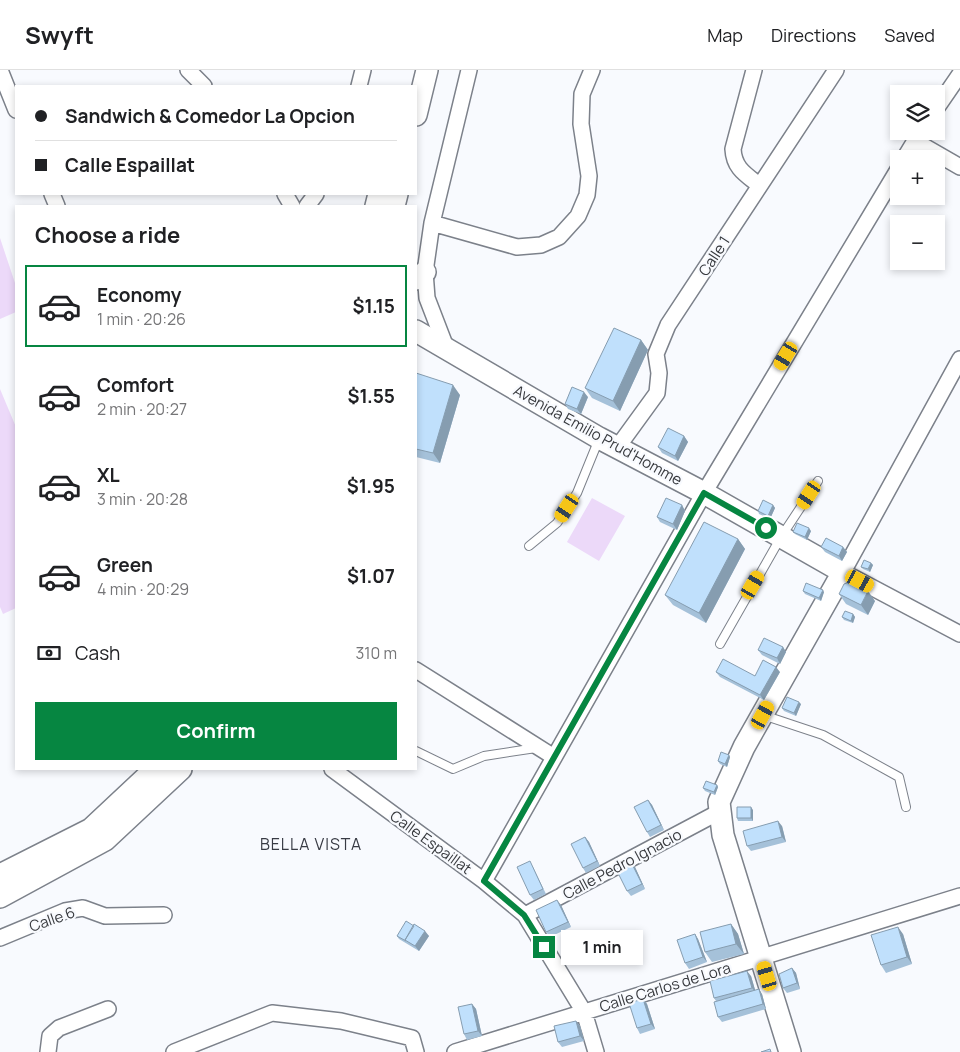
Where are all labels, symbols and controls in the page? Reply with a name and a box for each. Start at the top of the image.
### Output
text: Swyft [25,18,94,51]
text: Map [707,23,743,47]
text: Directions [771,23,856,47]
text: Saved [884,23,935,47]
map controls [890,85,945,270]
button: layers [890,85,945,140]
text: Sandwich & Comedor La Opcion [65,103,355,129]
button: + [890,150,945,205]
text: Calle Espaillat [65,152,195,178]
button: − [890,215,945,270]
text: Choose a ride [35,220,180,250]
street label: Calle 1 [693,232,735,280]
text: Economy [97,282,181,308]
icon: car [37,284,82,329]
text: $1.15 [353,293,395,319]
text: 1 min · 20:26 [97,308,186,330]
car [771,339,800,373]
text: Comfort [97,372,174,398]
icon: car [37,374,82,419]
street label: Avenida Emilio Prud'Homme [510,380,686,490]
text: $1.55 [347,383,395,409]
text: 2 min · 20:27 [97,398,187,420]
text: XL [97,462,120,488]
icon: car [37,464,82,509]
text: $1.95 [347,473,395,499]
car [794,478,823,512]
text: 3 min · 20:28 [97,488,188,510]
car [552,491,581,525]
route start [755,517,777,539]
text: Green [97,552,153,578]
icon: car [37,554,82,599]
text: $1.07 [347,563,395,589]
car [843,567,876,595]
car [739,568,766,602]
text: 4 min · 20:29 [97,578,189,600]
icon: cash [35,639,63,667]
text: Cash [75,640,120,666]
text: 310 m [355,642,397,664]
car [749,698,776,732]
button: Confirm [35,702,397,760]
street label: Calle Espaillat [386,805,476,879]
street label: Calle Pedro Ignacio [559,824,685,904]
district label: BELLA VISTA [260,833,362,855]
street label: Calle 6 [26,901,78,937]
callout: 1 min [562,930,644,964]
route end [533,936,555,958]
text: 1 min [582,936,622,958]
street label: Calle Carlos de Lora [597,957,733,1017]
car [755,959,778,993]

